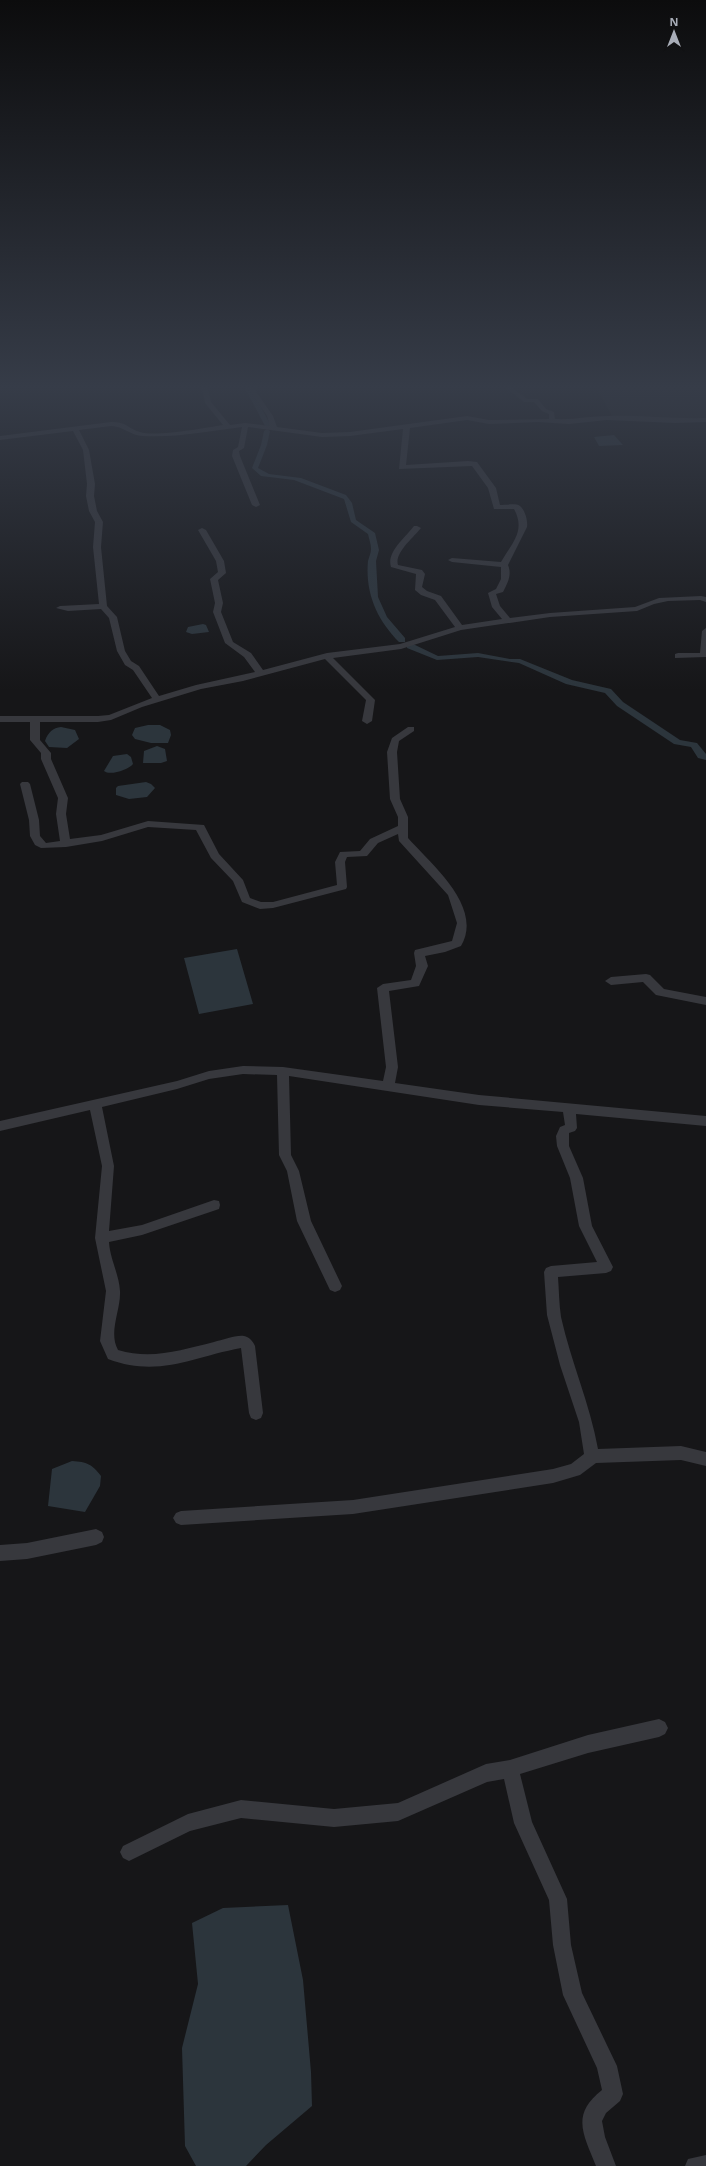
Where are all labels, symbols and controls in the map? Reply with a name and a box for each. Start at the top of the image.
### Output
north arrow [654,12,694,52]
text: N [670,14,678,29]

